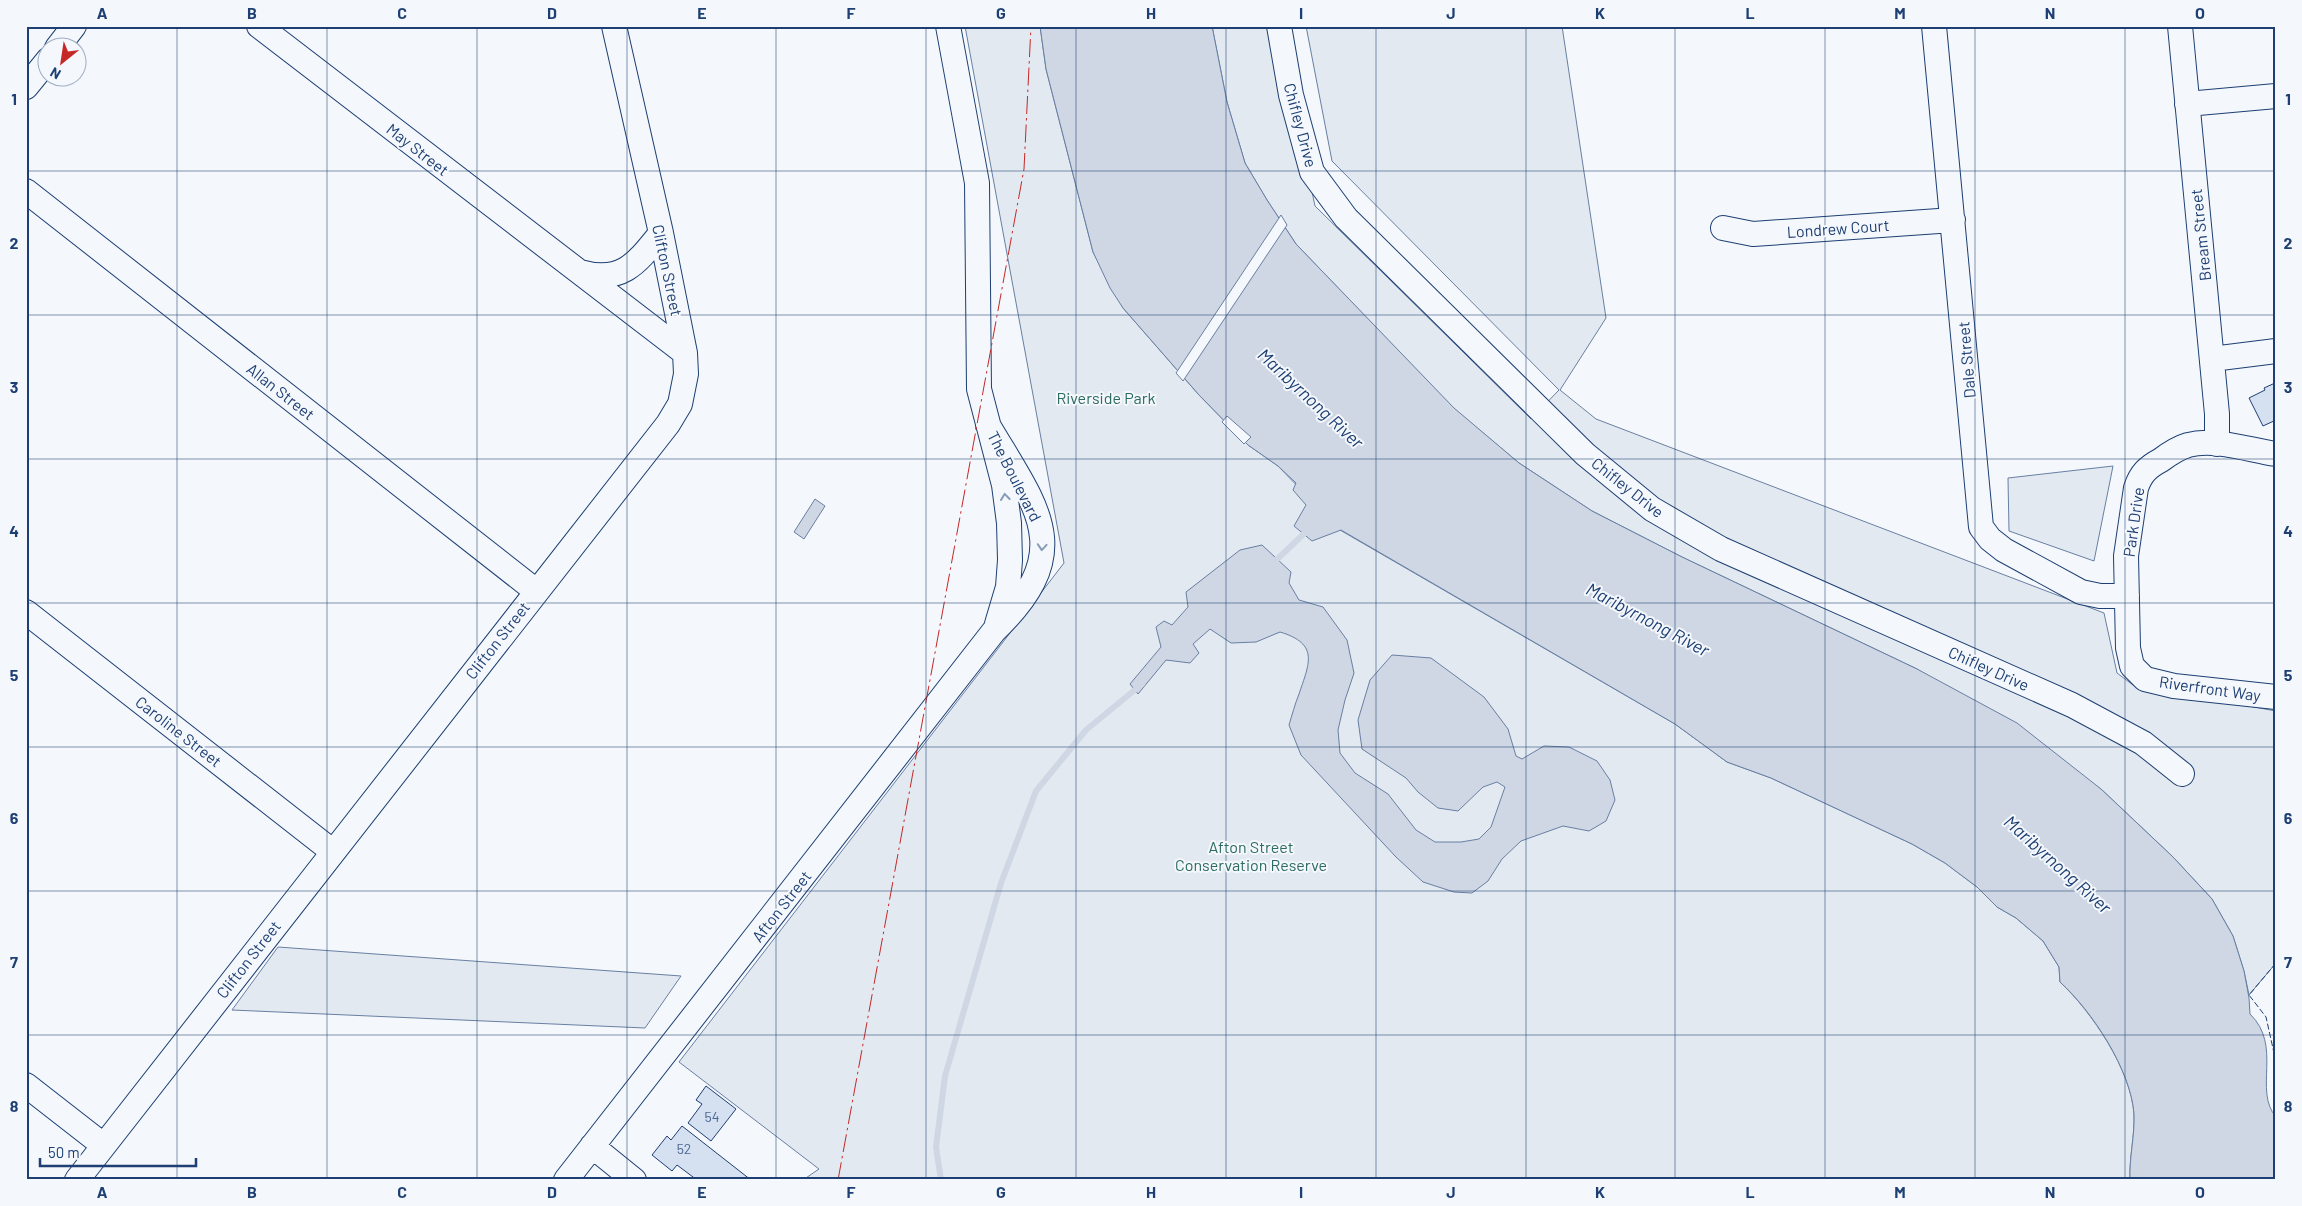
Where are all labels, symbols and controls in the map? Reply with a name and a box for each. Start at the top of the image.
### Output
text: A [97,3,108,22]
text: B [247,3,257,22]
text: C [397,3,407,22]
text: D [547,3,557,22]
text: E [697,3,707,22]
text: F [847,3,856,22]
text: G [996,3,1006,22]
text: H [1146,3,1156,22]
text: I [1299,3,1303,22]
text: J [1446,3,1456,22]
text: K [1595,3,1605,22]
text: L [1745,3,1755,22]
text: M [1894,3,1906,22]
text: N [2045,3,2055,22]
text: O [2195,3,2205,22]
north arrow [38,38,88,88]
text: N [47,64,64,83]
street label: Chifley Drive [1281,81,1321,169]
text: 1 [11,89,17,108]
text: 1 [2285,89,2291,108]
street label: May Street [383,119,453,179]
street label: Bream Street [2186,188,2214,282]
street label: Londrew Court [1786,215,1890,241]
street label: Clifton Street [649,223,687,317]
text: 2 [10,233,19,252]
text: 2 [2284,233,2293,252]
street label: Dale Street [1953,321,1979,399]
water label: Maribyrnong River [1254,343,1369,453]
street label: Allan Street [243,359,319,423]
text: 3 [10,377,18,396]
text: 3 [2284,377,2292,396]
park label: Riverside Park [1056,388,1156,407]
street label: The Boulevard [984,428,1046,524]
street label: Chifley Drive [1588,453,1668,521]
street label: Park Drive [2119,486,2147,558]
one-way arrow [1000,493,1011,501]
text: 4 [9,521,19,540]
text: 4 [2283,521,2293,540]
one-way arrow [1037,544,1048,552]
water label: Maribyrnong River [1583,577,1714,661]
street label: Clifton Street [461,598,533,682]
street label: Chifley Drive [1946,642,2032,694]
text: 5 [10,665,19,684]
text: 5 [2284,665,2293,684]
street label: Riverfront Way [2158,671,2263,705]
street label: Caroline Street [132,692,226,770]
text: 6 [10,808,19,827]
text: 6 [2284,808,2293,827]
water label: Maribyrnong River [2000,810,2117,918]
park label: Afton Street Conservation Reserve [1175,837,1327,874]
street label: Afton Street [747,867,815,945]
street label: Clifton Street [212,917,284,1001]
text: 7 [10,952,18,971]
text: 7 [2284,952,2292,971]
text: 8 [10,1096,19,1115]
text: 8 [2284,1096,2293,1115]
house number: 54 [705,1108,719,1125]
scale bar [40,1136,196,1168]
house number: 52 [677,1140,691,1157]
text: 50 m [48,1143,80,1161]
text: A [97,1182,108,1201]
text: B [247,1182,257,1201]
text: C [397,1182,407,1201]
text: D [547,1182,557,1201]
text: E [697,1182,707,1201]
text: F [847,1182,856,1201]
text: G [996,1182,1006,1201]
text: H [1146,1182,1156,1201]
text: I [1299,1182,1303,1201]
text: J [1446,1182,1456,1201]
text: K [1595,1182,1605,1201]
text: L [1745,1182,1755,1201]
text: M [1894,1182,1906,1201]
text: N [2045,1182,2055,1201]
text: O [2195,1182,2205,1201]

